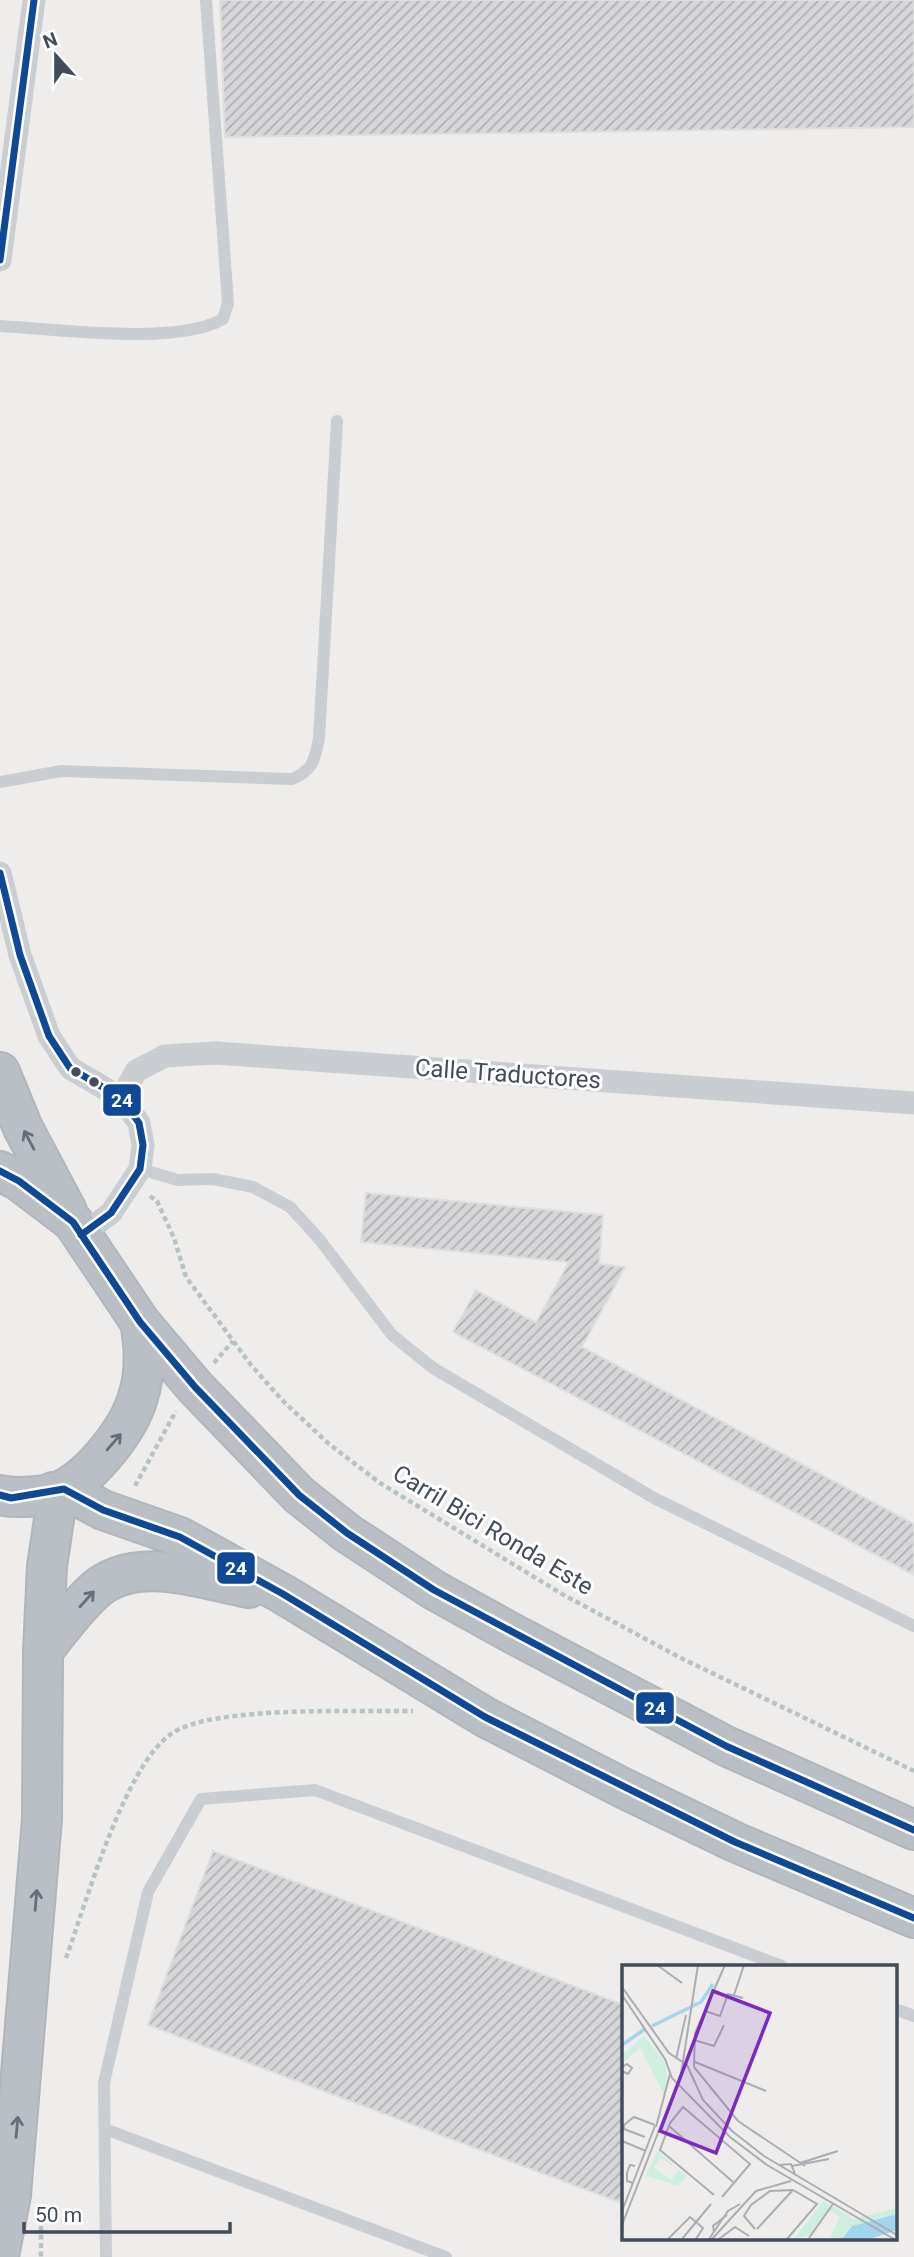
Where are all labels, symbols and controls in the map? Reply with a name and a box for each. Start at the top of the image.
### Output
north arrow [21,21,91,91]
text: N [40,27,60,54]
street label: Calle Traductores [414,1054,602,1094]
unlabelled marker [69,1065,83,1079]
unlabelled marker [87,1075,101,1089]
line badge: 24 [102,1083,142,1117]
text: 24 [111,1089,133,1112]
one-way arrow [22,1130,36,1151]
one-way arrow [106,1433,122,1451]
street label: Carril Bici Ronda Este [388,1459,598,1601]
line badge: 24 [216,1551,256,1585]
text: 24 [225,1557,247,1580]
one-way arrow [79,1590,95,1608]
line badge: 24 [635,1691,675,1725]
text: 24 [644,1697,666,1720]
one-way arrow [30,1889,43,1912]
inset map [622,1965,897,2240]
one-way arrow [11,2116,24,2139]
scale bar [24,2190,231,2234]
text: 50 m [35,2203,82,2227]

